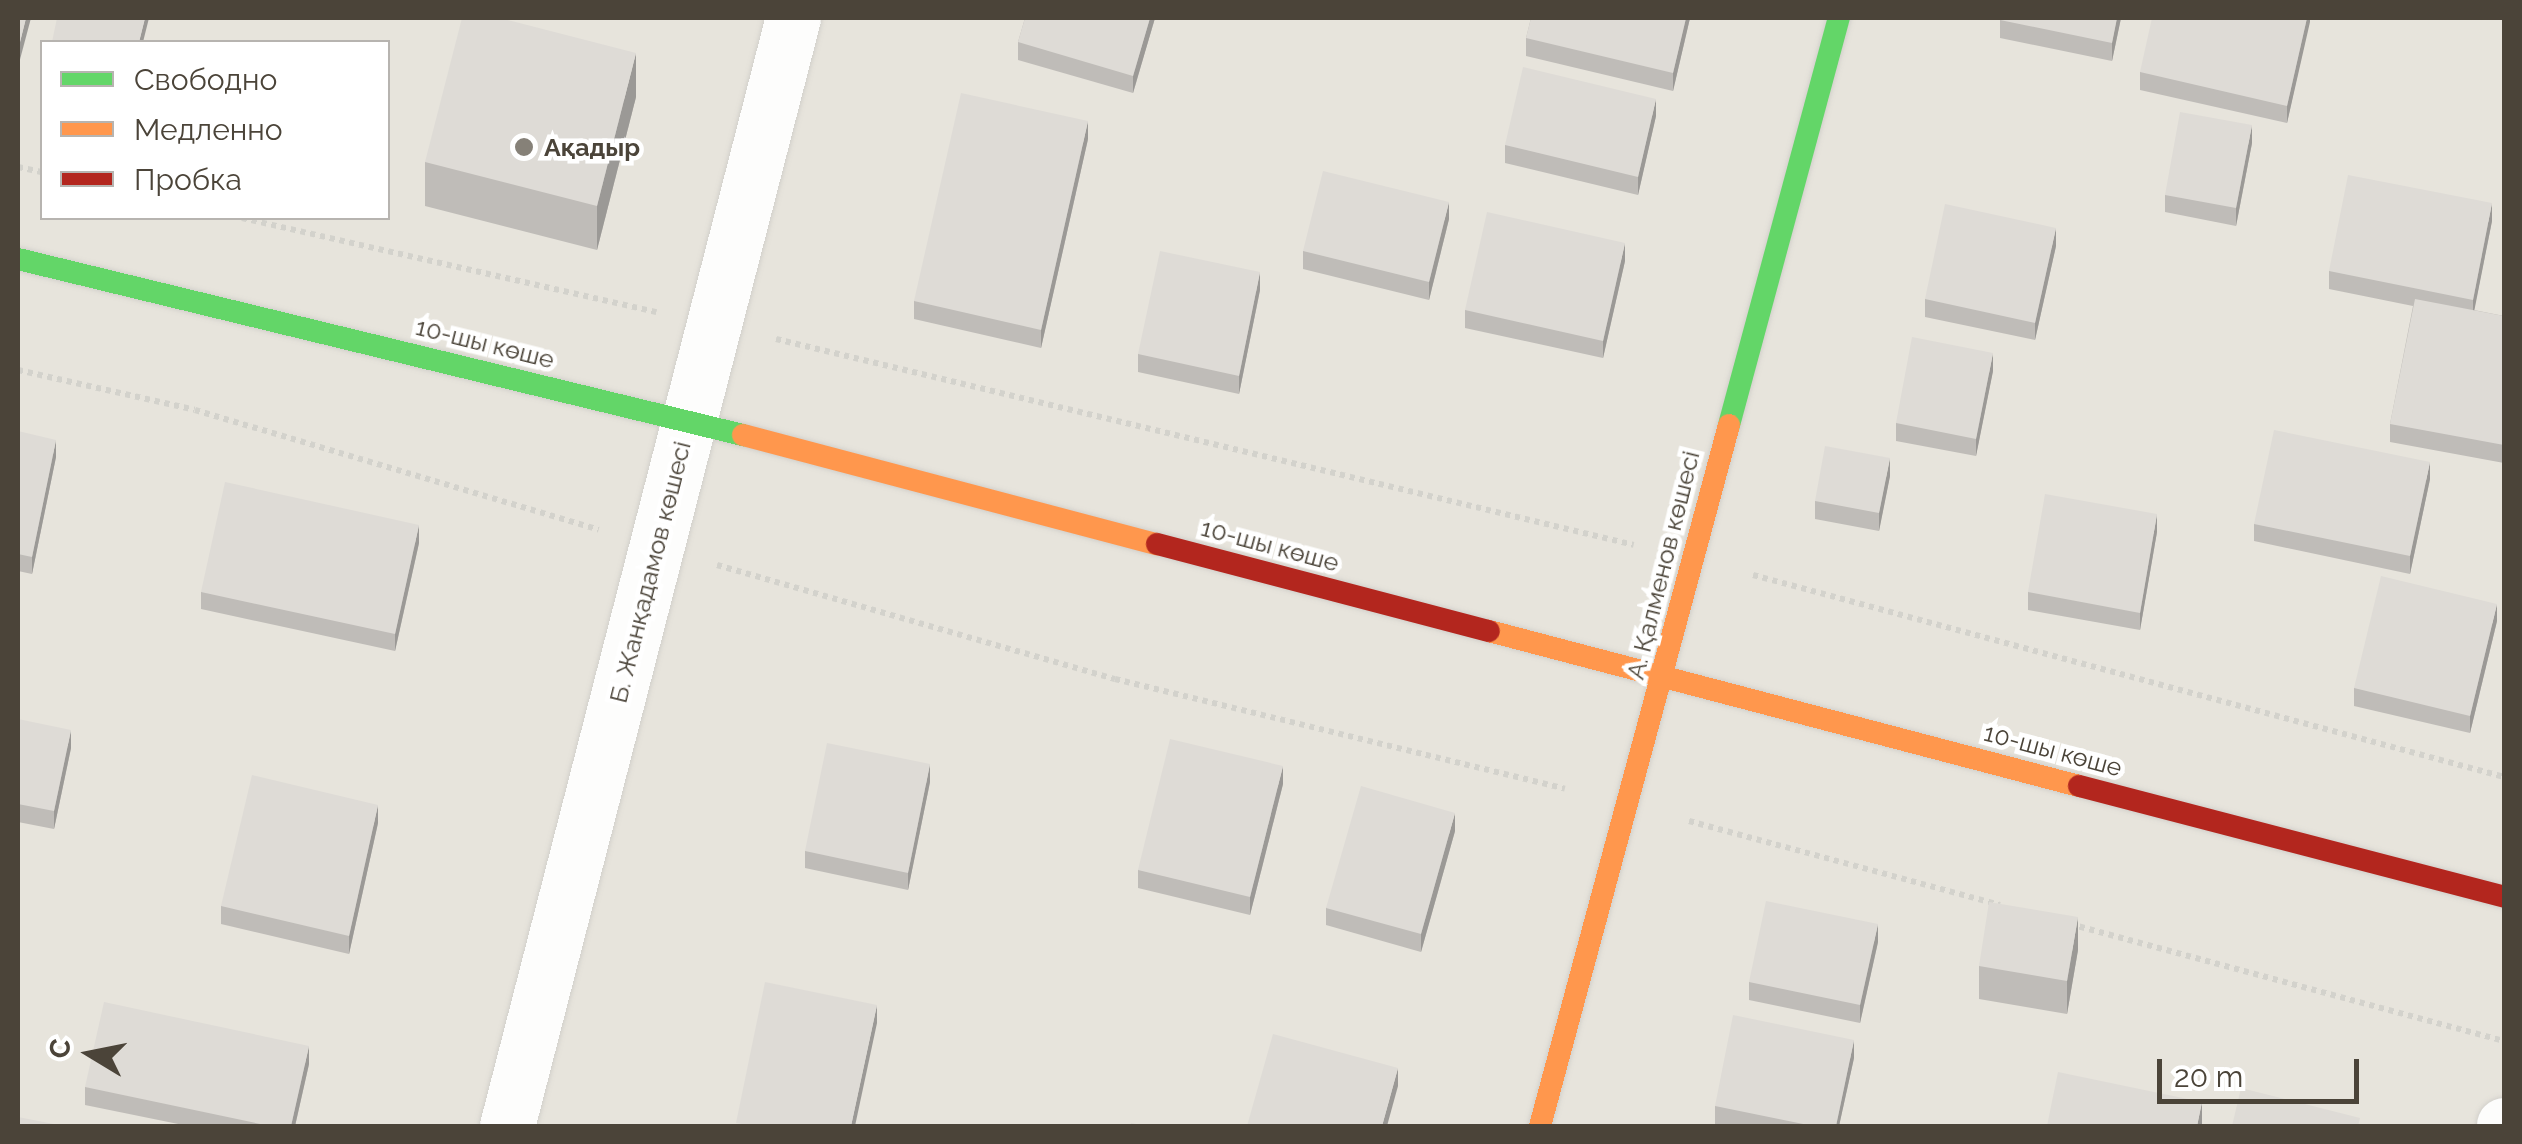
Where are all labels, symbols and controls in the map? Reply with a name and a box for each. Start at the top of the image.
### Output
legend [40,40,390,220]
text: Свободно [134,62,277,97]
text: Медленно [134,112,283,147]
place label: Ақадыр [544,132,640,162]
marker: Ақадыр [513,136,535,158]
text: Пробка [134,162,242,197]
street label: 10-шы көше [413,311,557,375]
street label: Б. Жанқадамов көшесі [603,438,697,706]
street label: А. Қалменов көшесі [1620,448,1706,682]
street label: 10-шы көше [1198,512,1342,578]
street label: 10-шы көше [1981,717,2125,783]
north arrow [40,1004,140,1104]
text: С [42,1036,78,1061]
scale bar [2162,1039,2364,1101]
text: 20 m [2174,1059,2243,1094]

